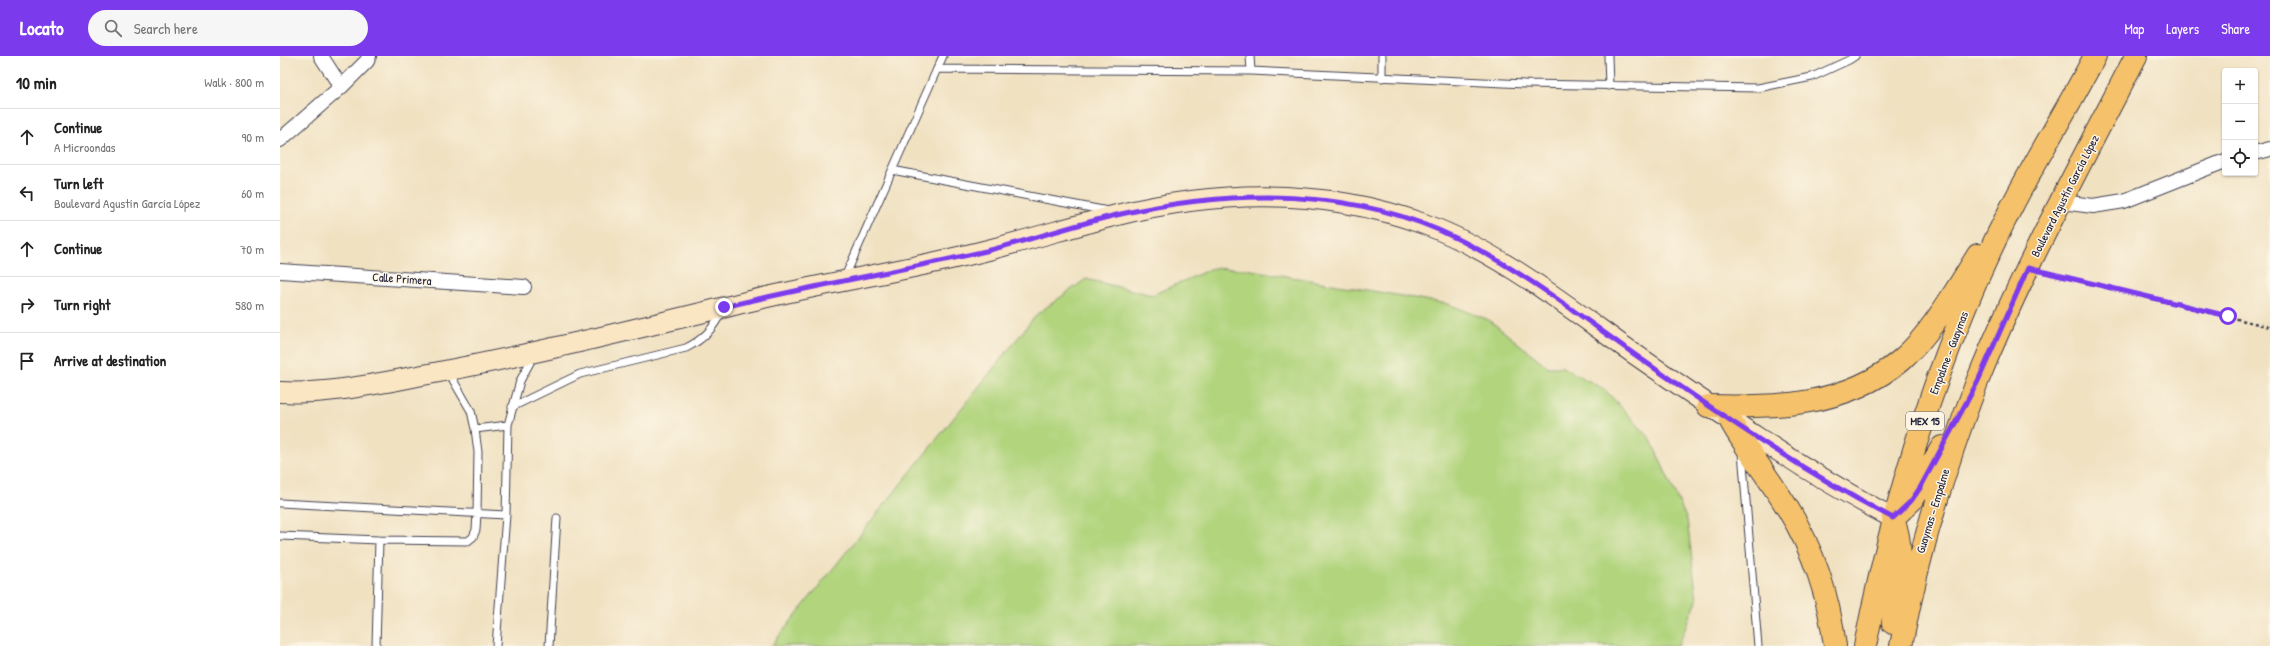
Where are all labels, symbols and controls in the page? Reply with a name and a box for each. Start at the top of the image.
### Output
search box [88,10,368,46]
text: Locato [20,15,64,41]
icon: search [102,17,124,39]
text: Search here [134,18,198,39]
text: Map [2124,19,2144,38]
text: Layers [2166,19,2199,38]
text: Share [2221,19,2250,38]
map controls [2222,68,2258,176]
button: + [2222,68,2258,104]
text: 10 min [16,71,57,94]
text: Walk · 800 m [204,73,264,91]
button: − [2222,104,2258,140]
text: Continue [54,117,102,138]
icon: ahead [16,126,38,148]
text: 90 m [242,128,264,146]
street label: Boulevard Agustín García López [2026,132,2103,260]
text: A Microondas [54,138,116,156]
button: locate [2222,140,2258,176]
text: Turn left [54,173,104,194]
icon: left [16,182,38,204]
text: 60 m [241,184,264,202]
text: Boulevard Agustín García López [54,194,200,212]
icon: ahead [16,238,38,260]
text: Continue [54,238,102,259]
text: 70 m [240,240,264,258]
street label: Calle Primera [372,268,433,289]
icon: right [16,294,38,316]
text: Turn right [54,294,110,315]
text: 580 m [235,296,264,314]
route end [715,298,733,316]
route start [2219,307,2237,325]
street label: Empalme - Guaymas [1925,309,1972,397]
icon: arrive [16,350,38,372]
text: Arrive at destination [54,350,166,371]
road number: MEX 15 [1906,412,1944,430]
street label: Guaymas - Empalme [1912,466,1954,555]

